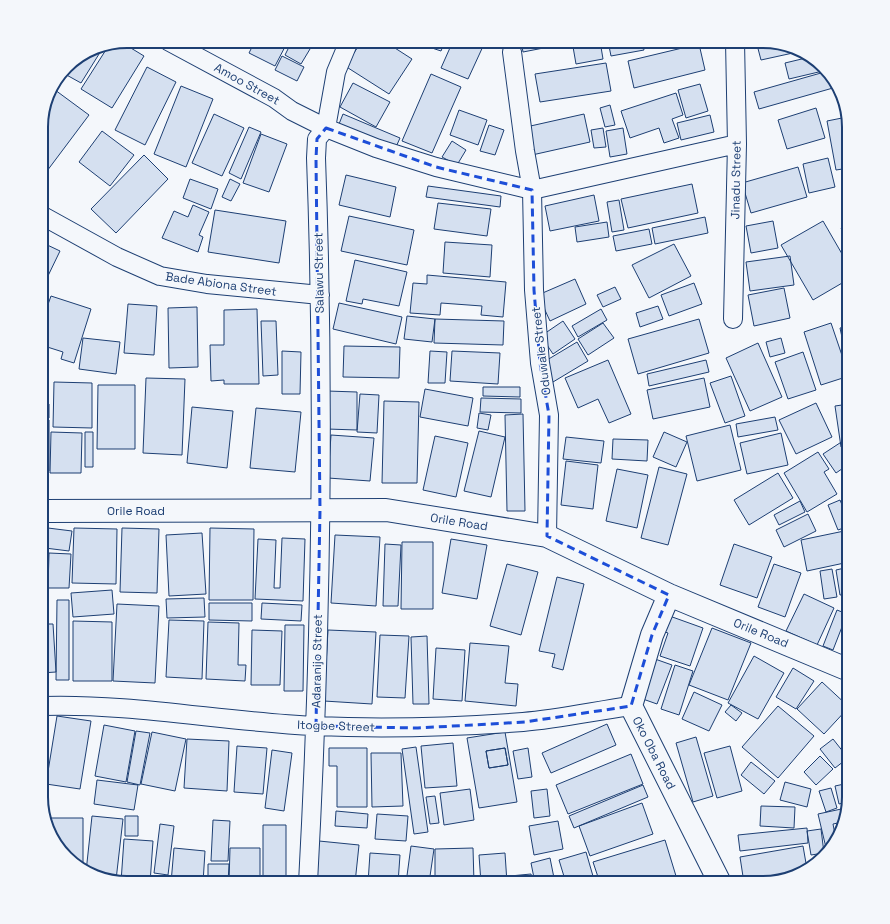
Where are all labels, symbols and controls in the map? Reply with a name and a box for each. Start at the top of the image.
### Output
street label: Amoo Street [211,59,283,109]
street label: Jinadu Street [727,140,745,220]
street label: Salawu Street [310,233,328,313]
street label: Bade Abiona Street [164,268,278,300]
street label: Oduwale Street [528,306,554,396]
street label: Orile Road [107,503,165,519]
street label: Orile Road [429,510,489,534]
street label: Adaranijo Street [308,614,326,708]
street label: Orile Road [731,615,791,651]
street label: Oko Oba Road [629,714,679,792]
street label: Itogbe Street [297,717,375,735]

